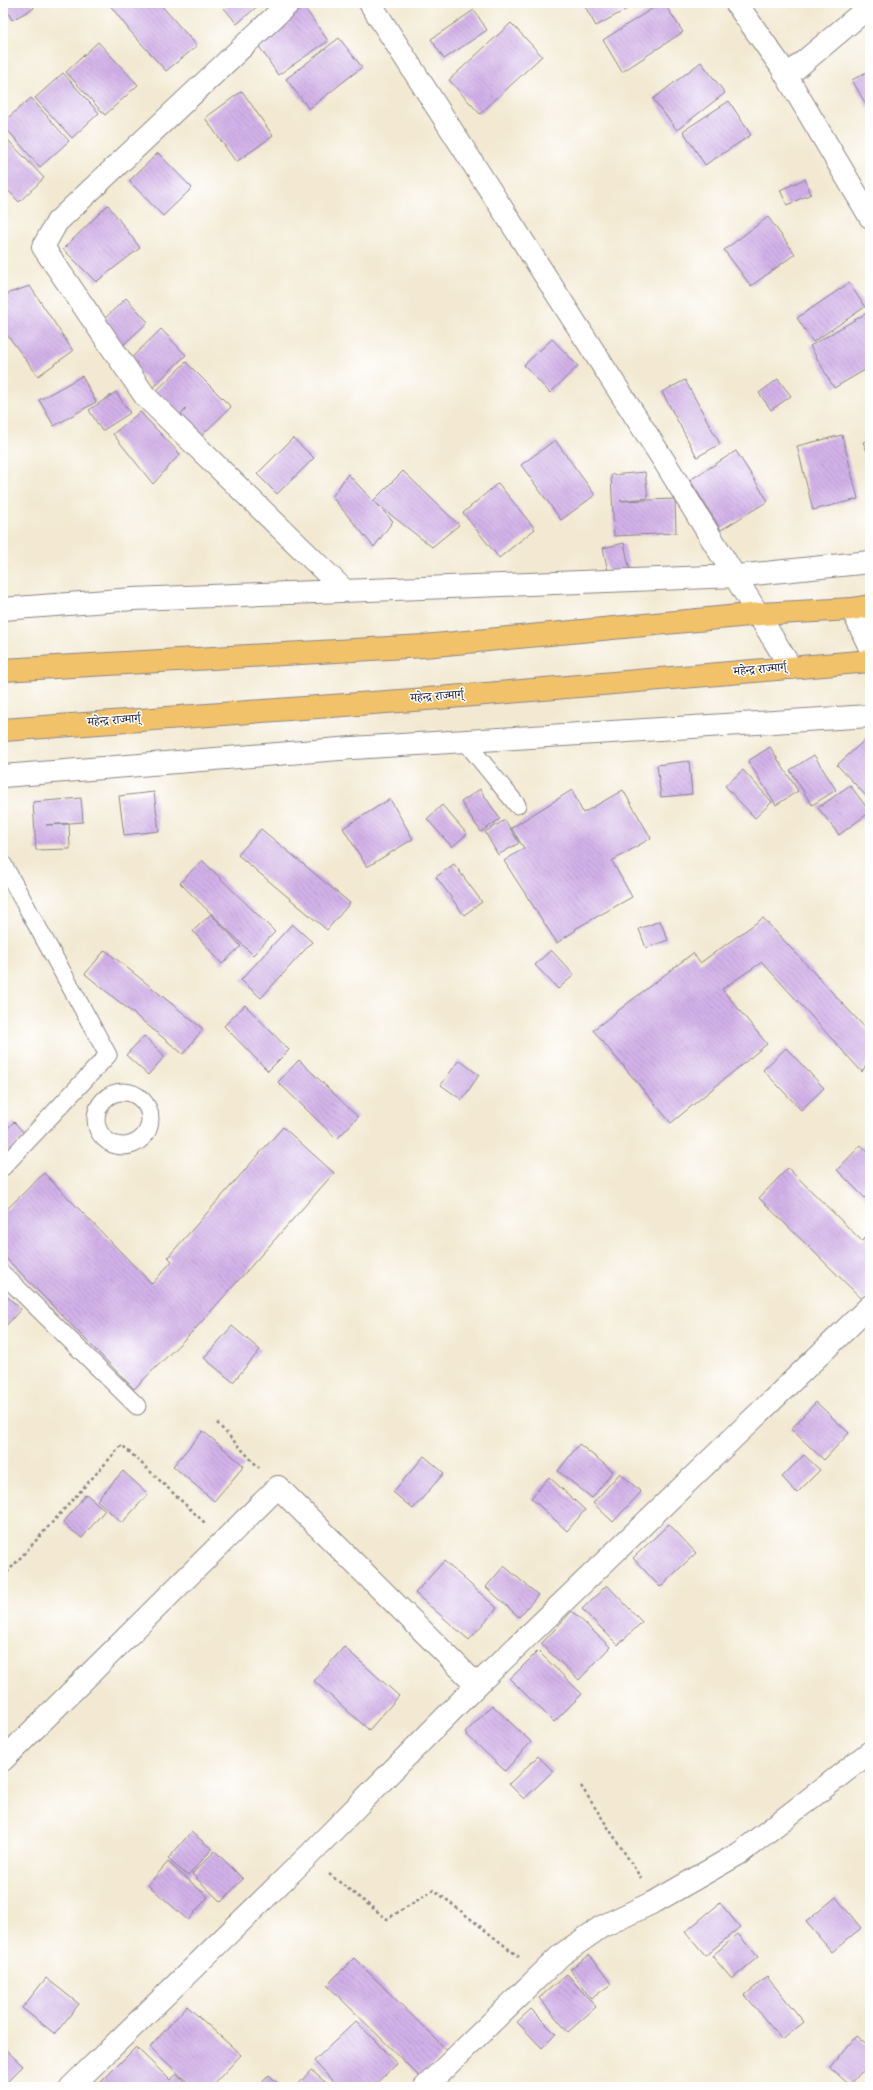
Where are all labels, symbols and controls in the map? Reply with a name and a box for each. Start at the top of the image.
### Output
street label: महेन्द्र राज्मार्ग् [732,659,789,679]
street label: महेन्द्र राज्मार्ग् [409,686,466,706]
street label: महेन्द्र राज्मार्ग् [86,710,143,730]

